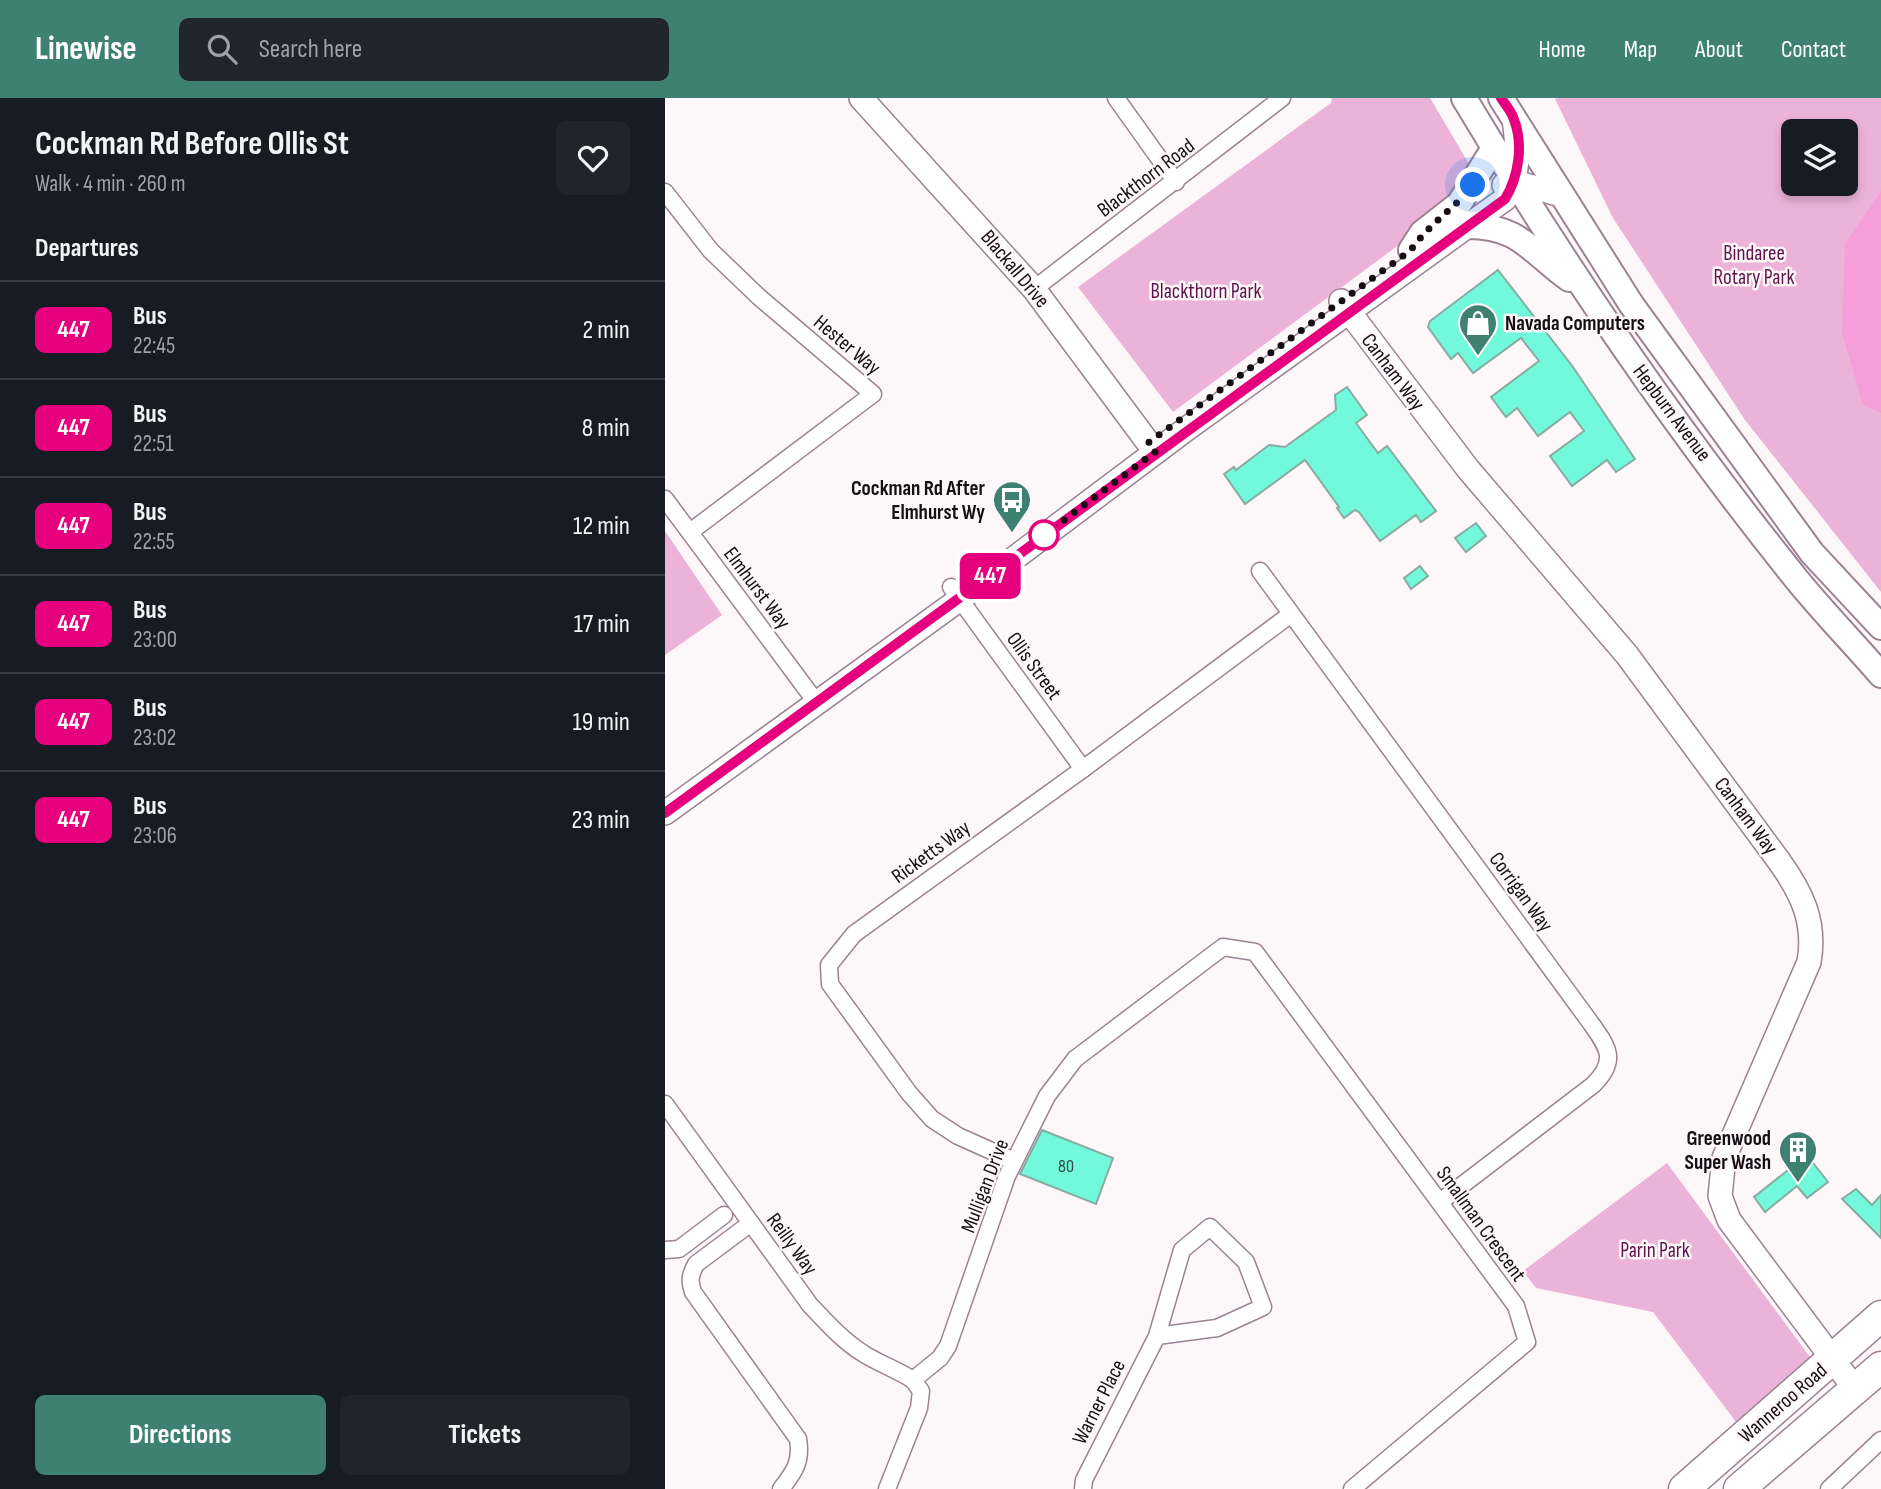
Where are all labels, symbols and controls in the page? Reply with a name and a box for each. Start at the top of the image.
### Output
search box [179,18,669,81]
text: Linewise [35,29,137,69]
icon: search [203,30,241,68]
text: Search here [259,34,362,65]
text: Home [1538,35,1586,64]
text: Map [1624,35,1657,64]
text: About [1695,35,1743,64]
text: Contact [1781,35,1846,64]
map controls [1781,119,1858,196]
button: layers [1781,119,1858,196]
button: heart [556,121,630,195]
text: Cockman Rd Before Ollis St [35,124,349,164]
street label: Blackthorn Road [1092,133,1200,223]
your location [1455,167,1490,202]
text: Walk · 4 min · 260 m [35,170,185,198]
street label: Blackall Drive [975,225,1055,313]
text: Departures [35,233,139,264]
park label: Bindaree Rotary Park [1714,241,1794,290]
park label: Blackthorn Park [1151,279,1261,304]
text: Bus [133,301,167,332]
shop icon: Navada Computers [1457,302,1499,357]
street label: Hester Way [808,310,886,380]
place label: Navada Computers [1505,311,1645,336]
text: 447 [57,315,90,344]
text: 2 min [582,315,630,346]
street label: Canham Way [1356,329,1430,415]
text: 22:45 [133,332,175,360]
street label: Hepburn Avenue [1627,360,1717,466]
text: Bus [133,399,167,430]
text: 447 [57,413,90,442]
text: 8 min [582,413,630,444]
text: 22:51 [133,430,174,458]
place label: Cockman Rd After Elmhurst Wy [851,476,985,525]
bus stop icon: Cockman Rd After Elmhurst Wy [991,479,1033,534]
text: Bus [133,497,167,528]
text: 447 [57,511,90,540]
text: 12 min [573,511,630,542]
unlabelled marker [1029,520,1059,550]
text: 22:55 [133,528,175,556]
street label: Elmhurst Way [718,542,796,634]
line badge: 447 [950,553,1030,599]
text: 447 [974,561,1006,590]
text: Bus [133,595,167,626]
text: 447 [57,609,90,638]
text: 17 min [574,609,630,640]
text: 23:00 [133,626,177,654]
street label: Ollis Street [1001,627,1067,705]
text: Bus [133,693,167,724]
text: 447 [57,707,90,736]
text: 19 min [573,707,630,738]
text: 23:02 [133,724,176,752]
street label: Canham Way [1709,773,1783,859]
text: Bus [133,791,167,822]
text: 447 [57,805,90,834]
text: 23 min [572,805,630,836]
street label: Ricketts Way [887,815,975,889]
text: 23:06 [133,822,177,850]
street label: Corrigan Way [1484,847,1558,937]
place label: Greenwood Super Wash [1684,1126,1771,1175]
building icon: Greenwood Super Wash [1777,1129,1819,1184]
street label: Mulligan Drive [956,1135,1014,1237]
house number: 80 [1058,1156,1074,1177]
street label: Smallman Crescent [1431,1162,1531,1286]
street label: Reilly Way [761,1208,823,1280]
park label: Parin Park [1620,1238,1690,1263]
street label: Warner Place [1067,1356,1131,1448]
street label: Wanneroo Road [1734,1358,1832,1448]
button: Directions [35,1395,326,1475]
button: Tickets [340,1395,630,1475]

